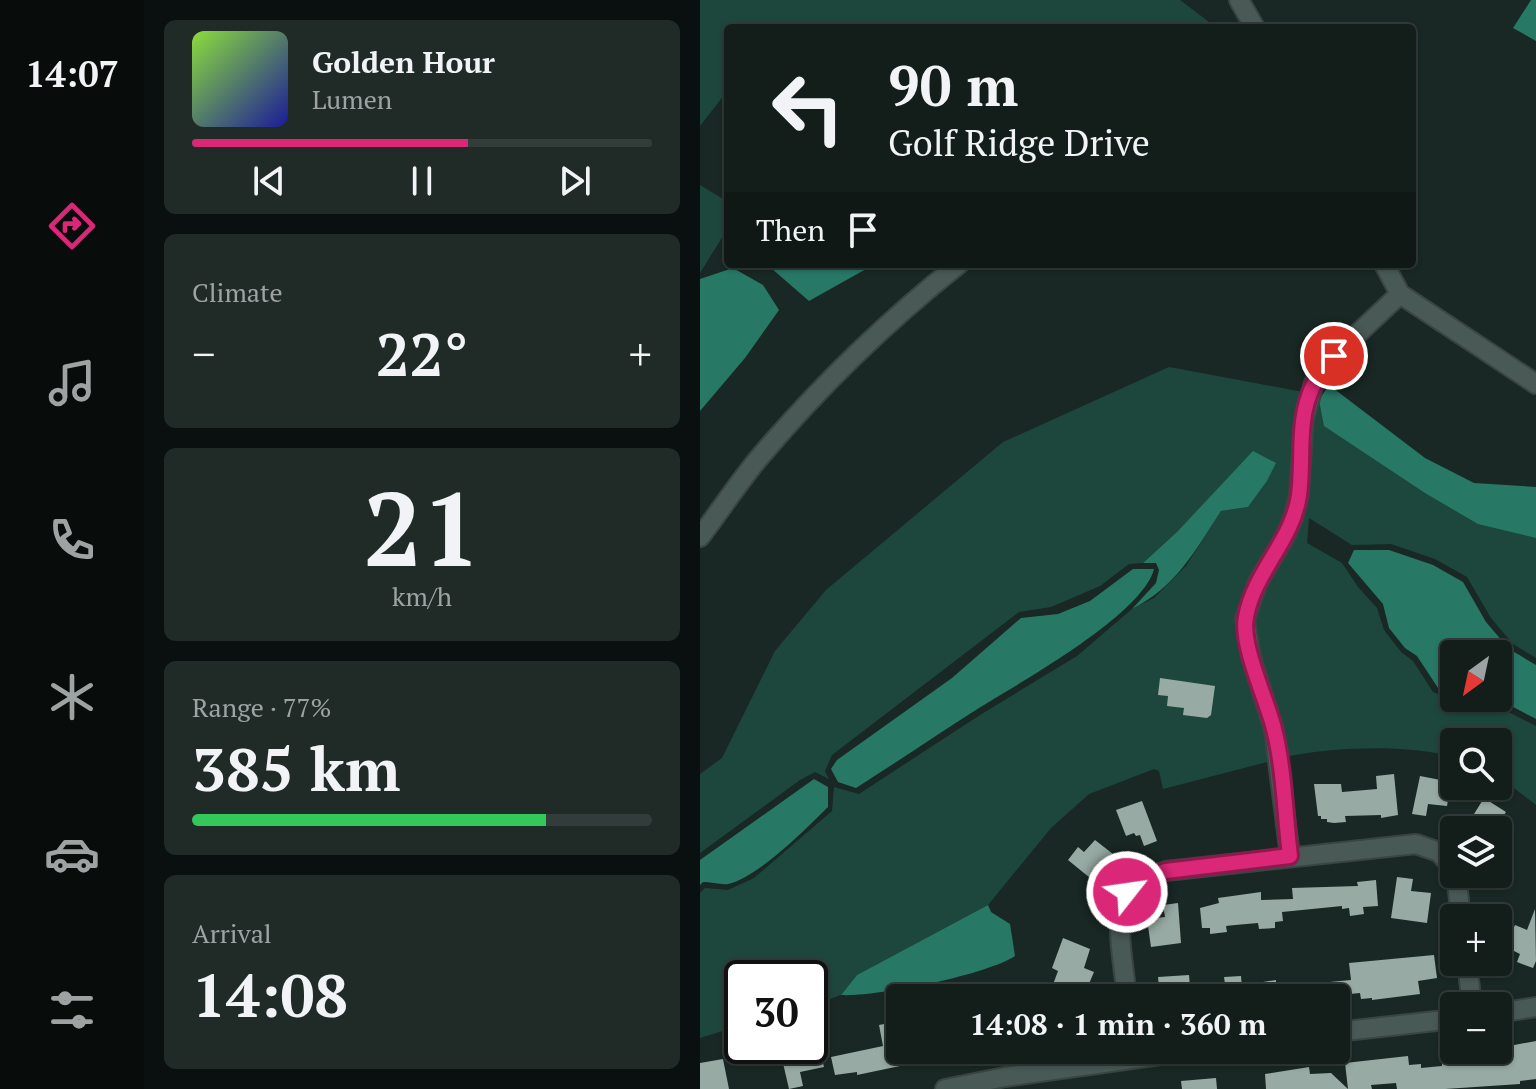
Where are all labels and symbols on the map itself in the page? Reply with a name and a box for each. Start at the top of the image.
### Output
pin [1300,322,1368,390]
north arrow [1440,640,1512,712]
position arrow [1085,850,1169,934]
speed limit sign: 30 [724,960,828,1064]

